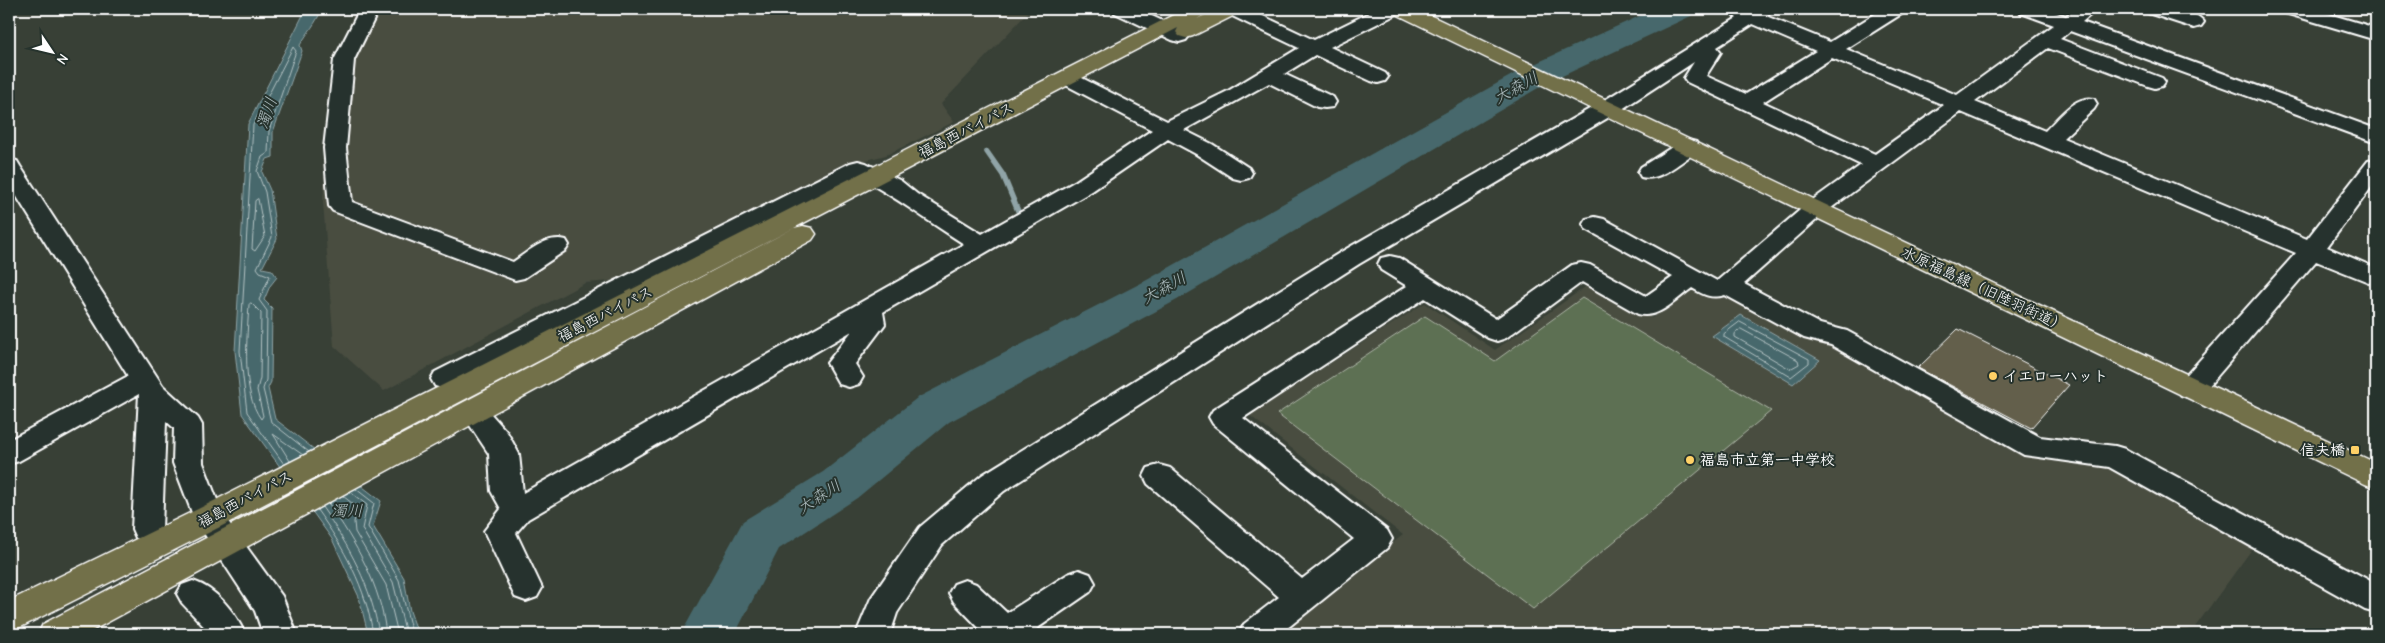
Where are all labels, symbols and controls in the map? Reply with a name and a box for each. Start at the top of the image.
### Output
north arrow [28,28,78,78]
text: N [53,51,72,68]
water label: 大森川 [1491,68,1541,108]
water label: 濁川 [253,95,281,131]
street label: 福島西バイパス [915,98,1017,162]
street label: 水原福島線（旧陸羽街道） [1899,243,2069,335]
water label: 大森川 [1139,268,1189,308]
street label: 福島西バイパス [554,282,656,346]
place label: イエローハット [2003,367,2108,385]
marker: イエローハット [1987,370,1999,382]
place label: 信夫橋 [2300,441,2345,459]
marker: 信夫橋 [2349,444,2361,456]
place label: 福島市立第一中学校 [1700,451,1835,469]
marker: 福島市立第一中学校 [1684,454,1696,466]
street label: 福島西バイパス [195,466,295,532]
water label: 大森川 [794,476,844,518]
water label: 濁川 [331,502,363,520]

